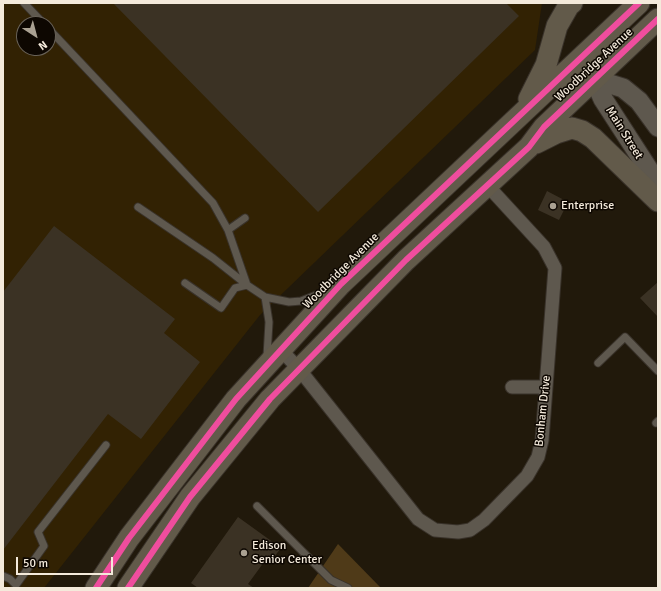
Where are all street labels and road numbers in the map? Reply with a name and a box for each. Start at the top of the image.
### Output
street label: Woodbridge Avenue [552,25,636,105]
street label: Main Street [602,104,646,162]
street label: Woodbridge Avenue [300,230,382,312]
street label: Bonham Drive [532,375,554,447]

